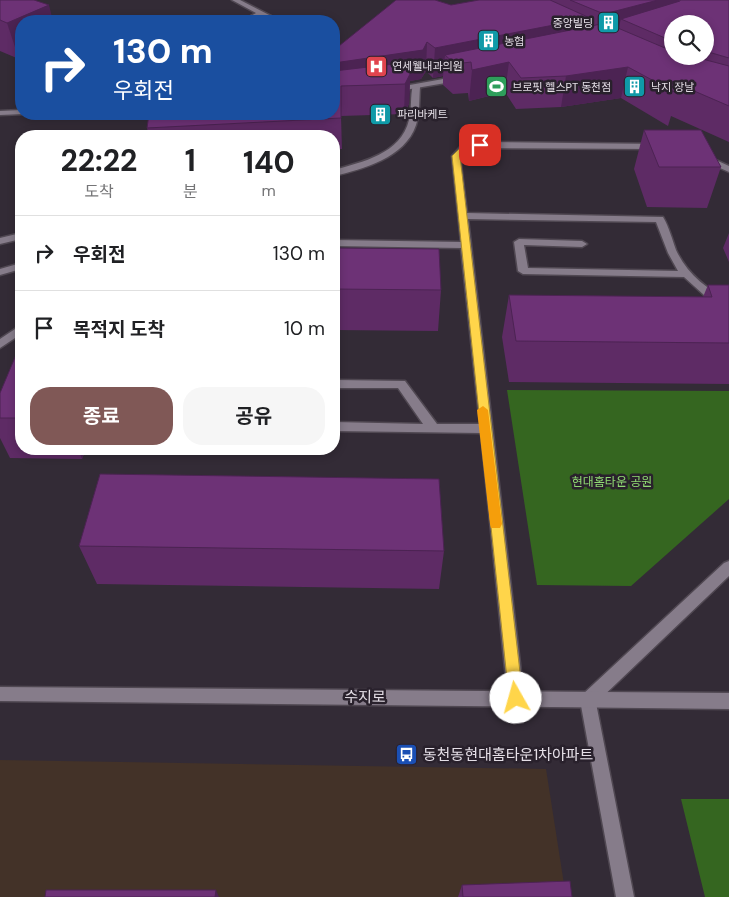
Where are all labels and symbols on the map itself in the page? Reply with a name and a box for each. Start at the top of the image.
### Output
building icon: 중앙빌딩 [597,11,621,35]
place label: 중앙빌딩 [553,16,593,30]
building icon: 농협 [476,29,500,53]
place label: 농협 [504,34,524,48]
hospital icon: 연세웰내과의원 [364,54,388,78]
place label: 연세웰내과의원 [392,59,463,73]
sports icon: 브로핏 헬스PT 동천점 [484,75,508,99]
building icon: 낙지 장날 [623,75,647,99]
place label: 브로핏 헬스PT 동천점 [512,80,611,94]
place label: 낙지 장날 [651,80,694,94]
building icon: 파리바케트 [369,102,393,126]
place label: 파리바케트 [397,107,448,121]
pin [459,124,501,166]
park label: 현대홈타운 공원 [572,474,652,490]
position arrow [489,671,541,723]
street label: 수지로 [344,687,386,707]
bus stop icon: 동천동현대홈타운1차아파트 [395,743,419,767]
place label: 동천동현대홈타운1차아파트 [423,745,593,765]

